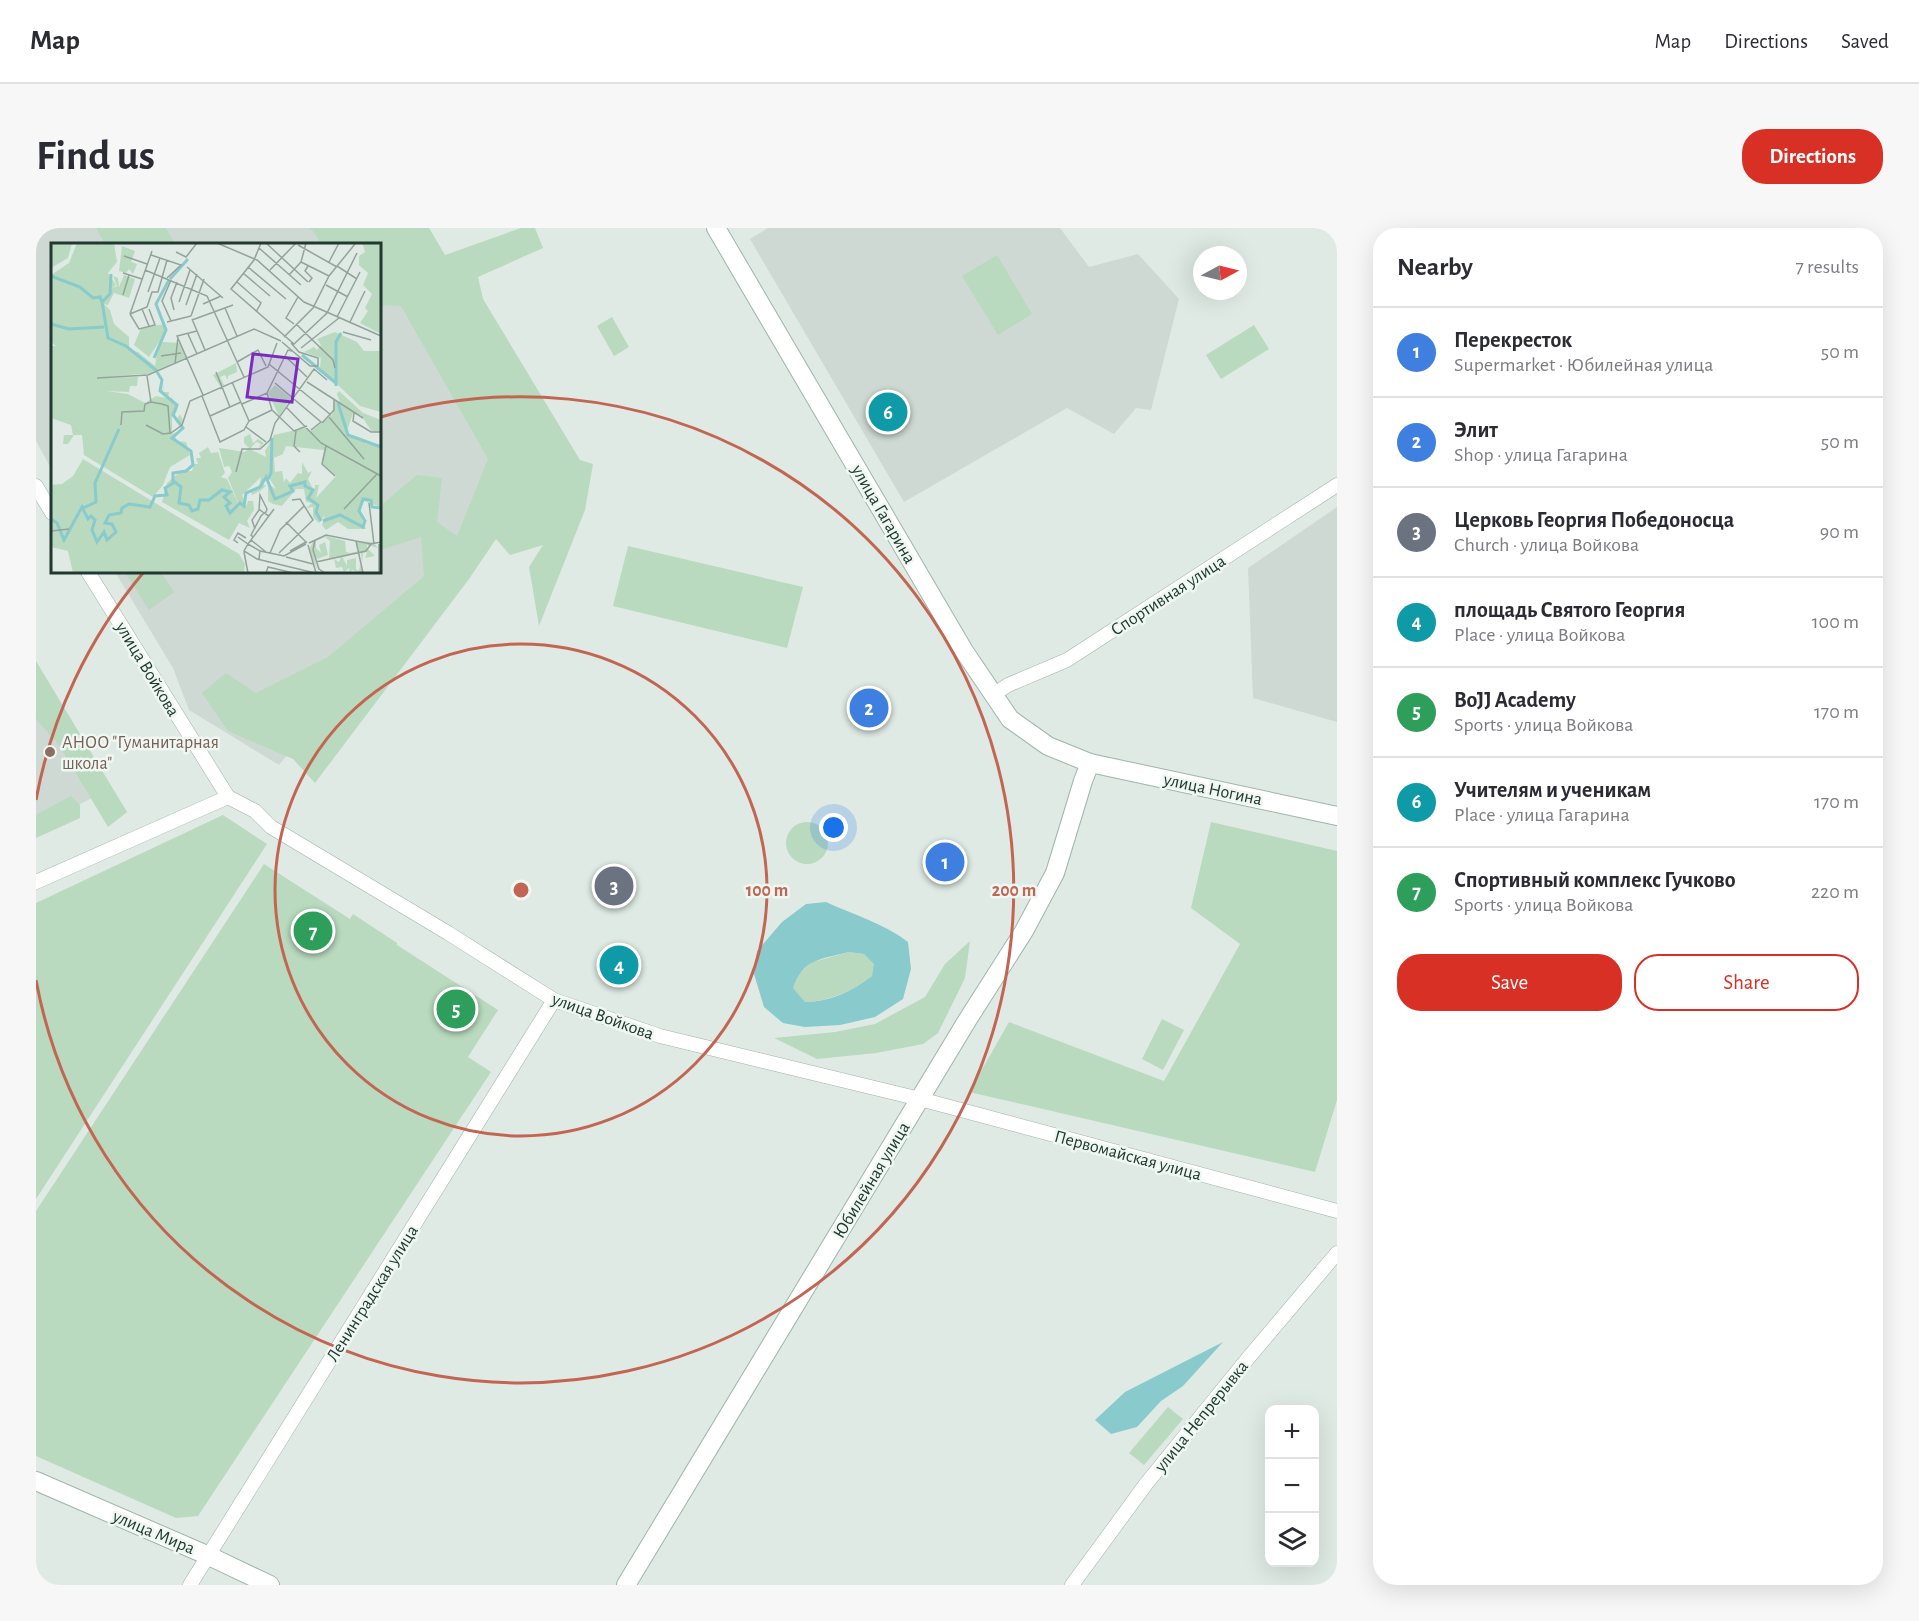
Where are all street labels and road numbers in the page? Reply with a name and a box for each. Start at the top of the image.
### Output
street label: улица Гагарина [847,461,919,567]
street label: Спортивная улица [1108,552,1229,640]
street label: улица Войкова [111,618,182,720]
street label: улица Ногина [1161,771,1264,809]
street label: улица Войкова [548,990,656,1044]
street label: Юбилейная улица [829,1119,914,1242]
street label: Первомайская улица [1052,1128,1203,1184]
street label: Ленинградская улица [324,1222,422,1365]
street label: улица Непрерывка [1151,1358,1252,1477]
street label: улица Мира [109,1507,197,1558]

